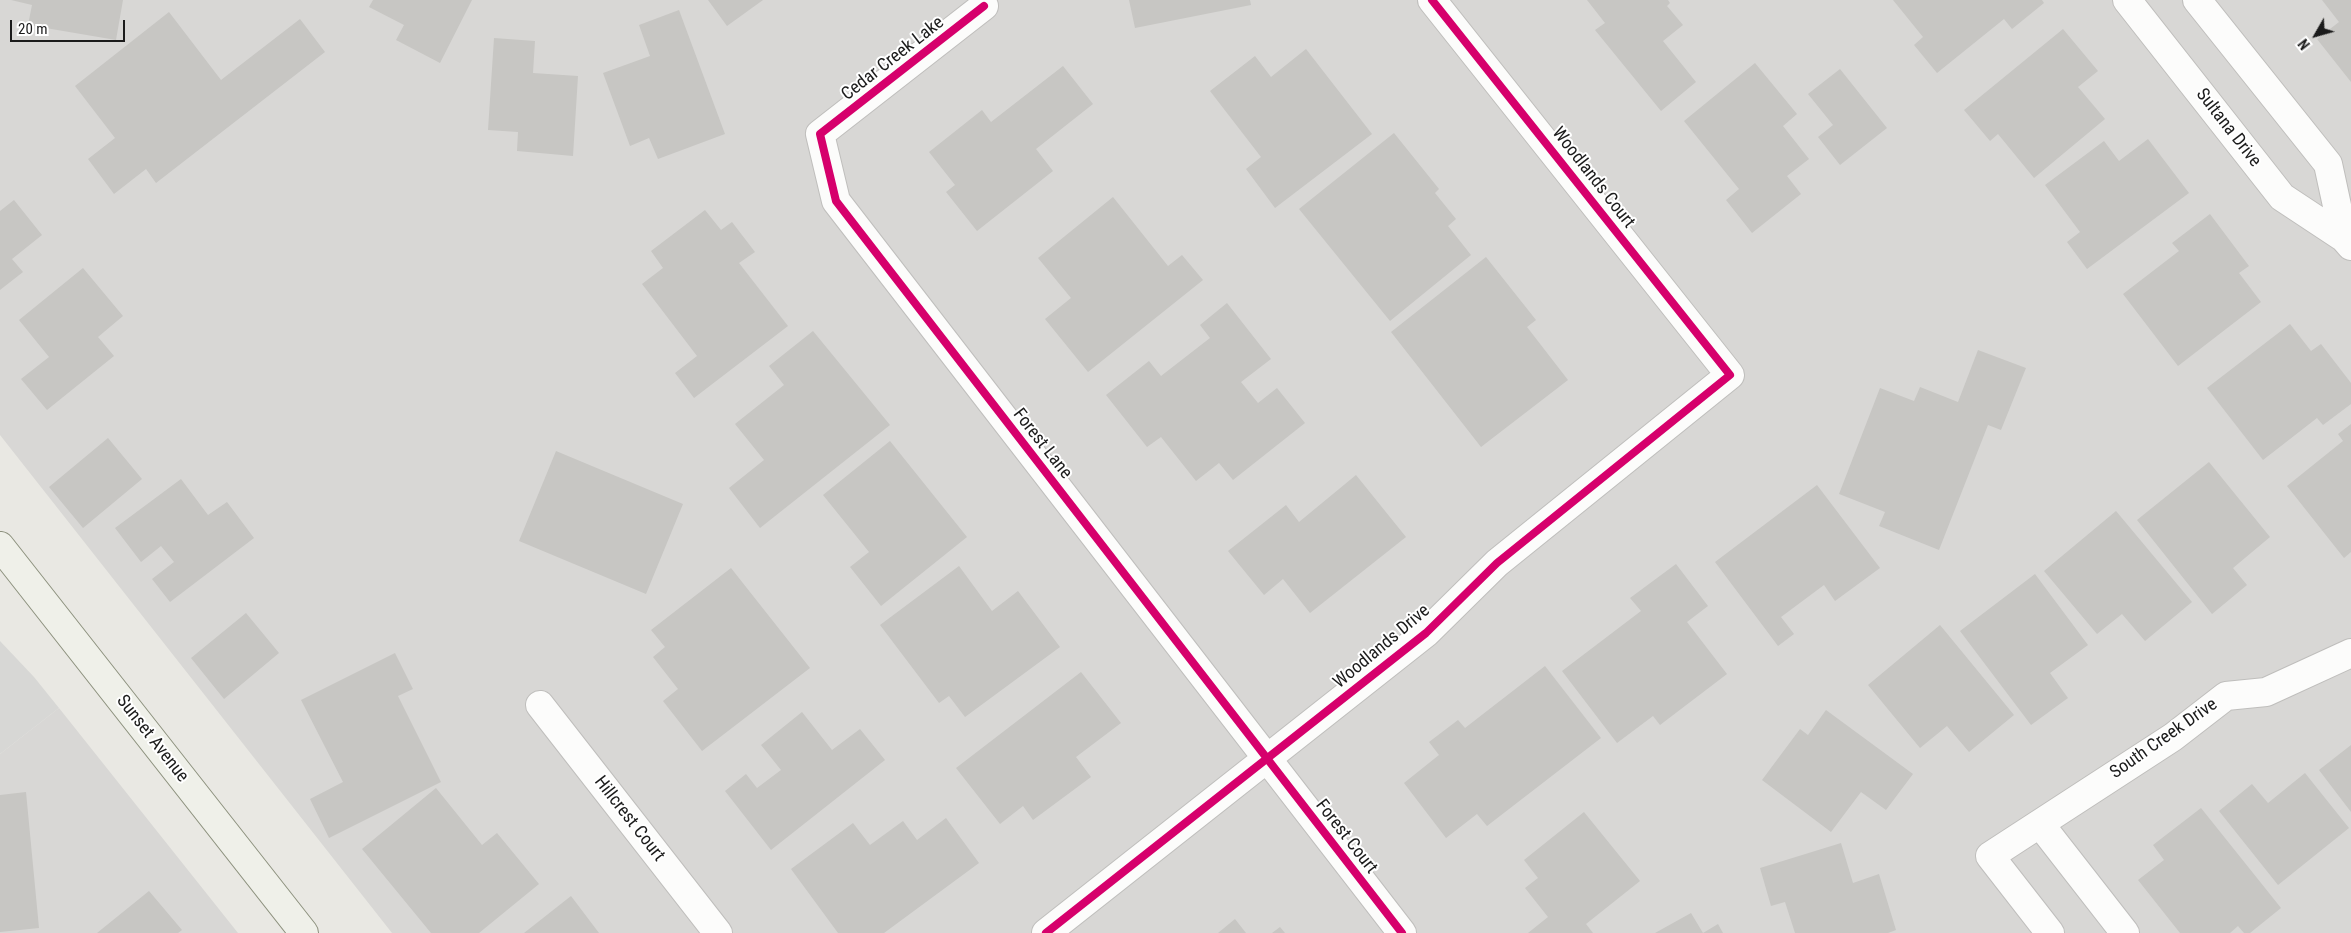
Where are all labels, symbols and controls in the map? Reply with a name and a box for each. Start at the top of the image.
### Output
scale bar [12,10,128,42]
north arrow [2291,10,2341,60]
street label: Cedar Creek Lake [837,12,949,106]
text: 20 m [18,20,48,38]
text: N [2295,36,2313,53]
street label: Sultana Drive [2191,85,2265,171]
street label: Woodlands Court [1547,123,1639,233]
street label: Forest Lane [1008,405,1076,483]
street label: Woodlands Drive [1329,600,1435,694]
street label: Sunset Avenue [111,691,193,787]
street label: South Creek Drive [2106,694,2222,784]
street label: Hillcrest Court [589,772,669,866]
street label: Forest Court [1310,796,1382,878]

